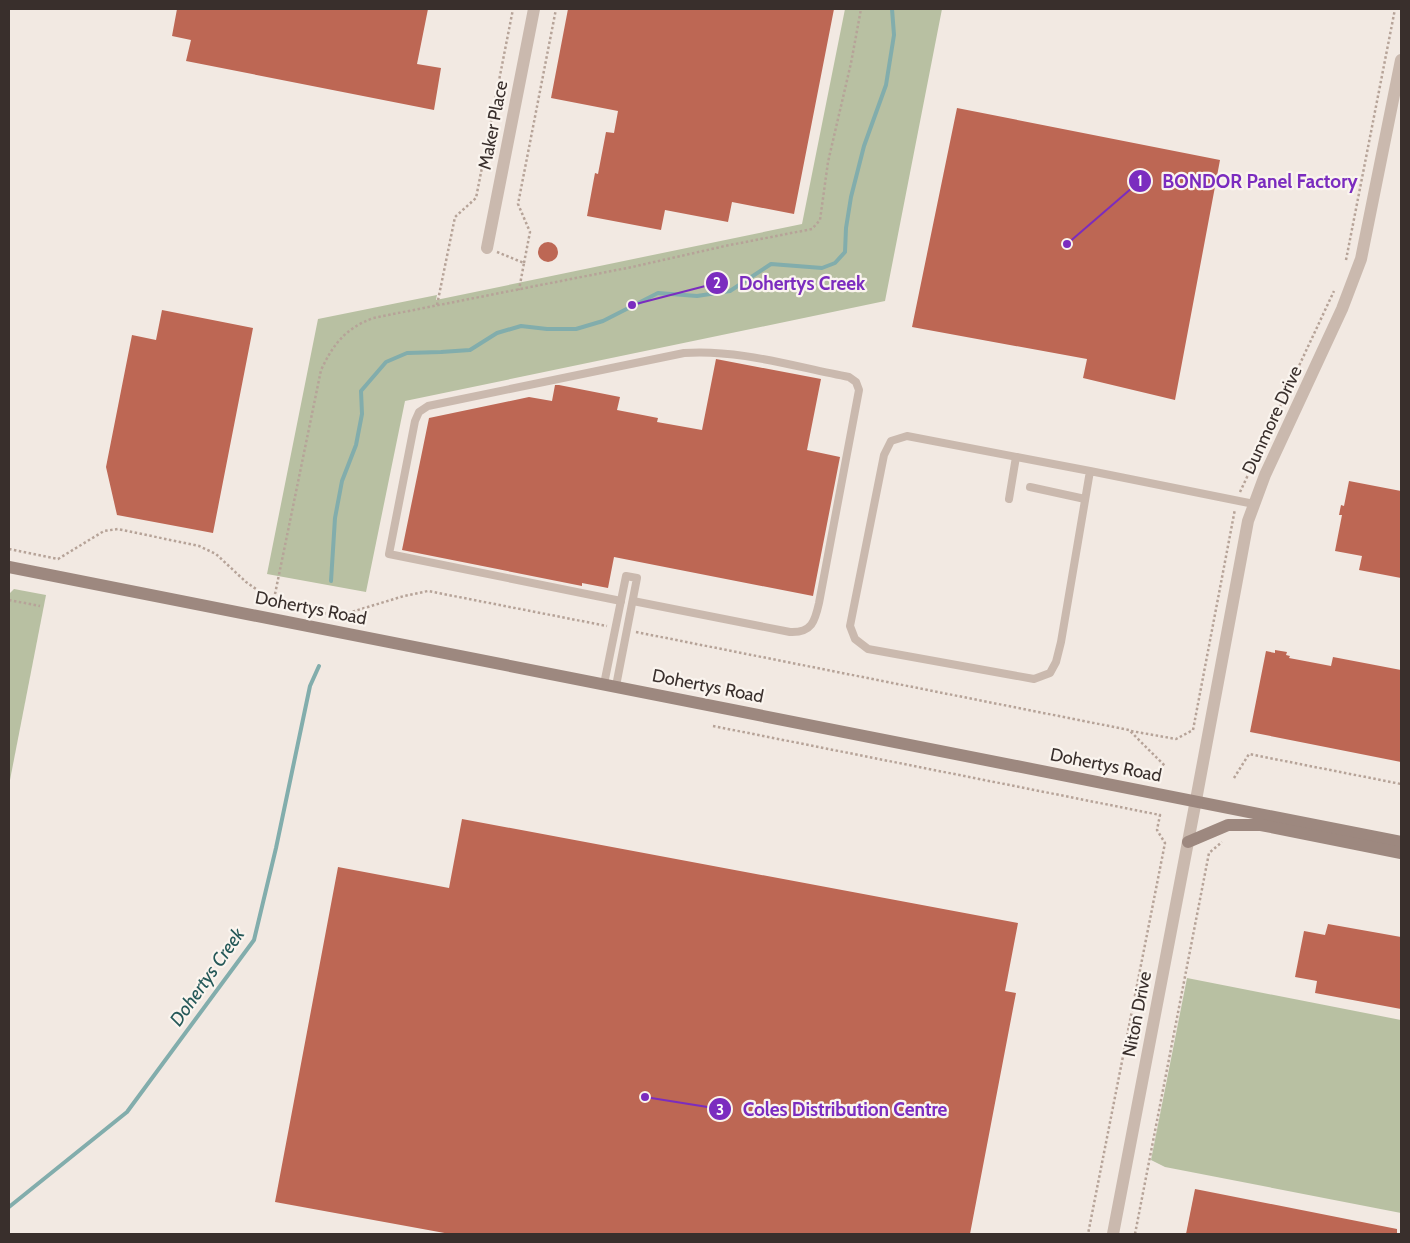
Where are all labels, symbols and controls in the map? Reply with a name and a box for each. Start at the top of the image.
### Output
street label: Maker Place [474,79,512,171]
callout: BONDOR Panel Factory [1127,164,1367,198]
text: BONDOR Panel Factory [1162,170,1358,193]
text: 1 [1137,172,1143,190]
callout: Dohertys Creek [704,266,875,300]
text: Dohertys Creek [739,272,866,295]
text: 2 [713,274,721,292]
street label: Dunmore Drive [1237,362,1307,478]
street label: Dohertys Road [253,586,369,630]
street label: Dohertys Road [650,664,766,708]
street label: Dohertys Road [1048,743,1164,787]
water label: Dohertys Creek [165,923,250,1030]
street label: Niton Drive [1118,969,1156,1059]
callout: Coles Distribution Centre [707,1092,957,1126]
text: Coles Distribution Centre [743,1098,948,1121]
text: 3 [716,1101,724,1119]

